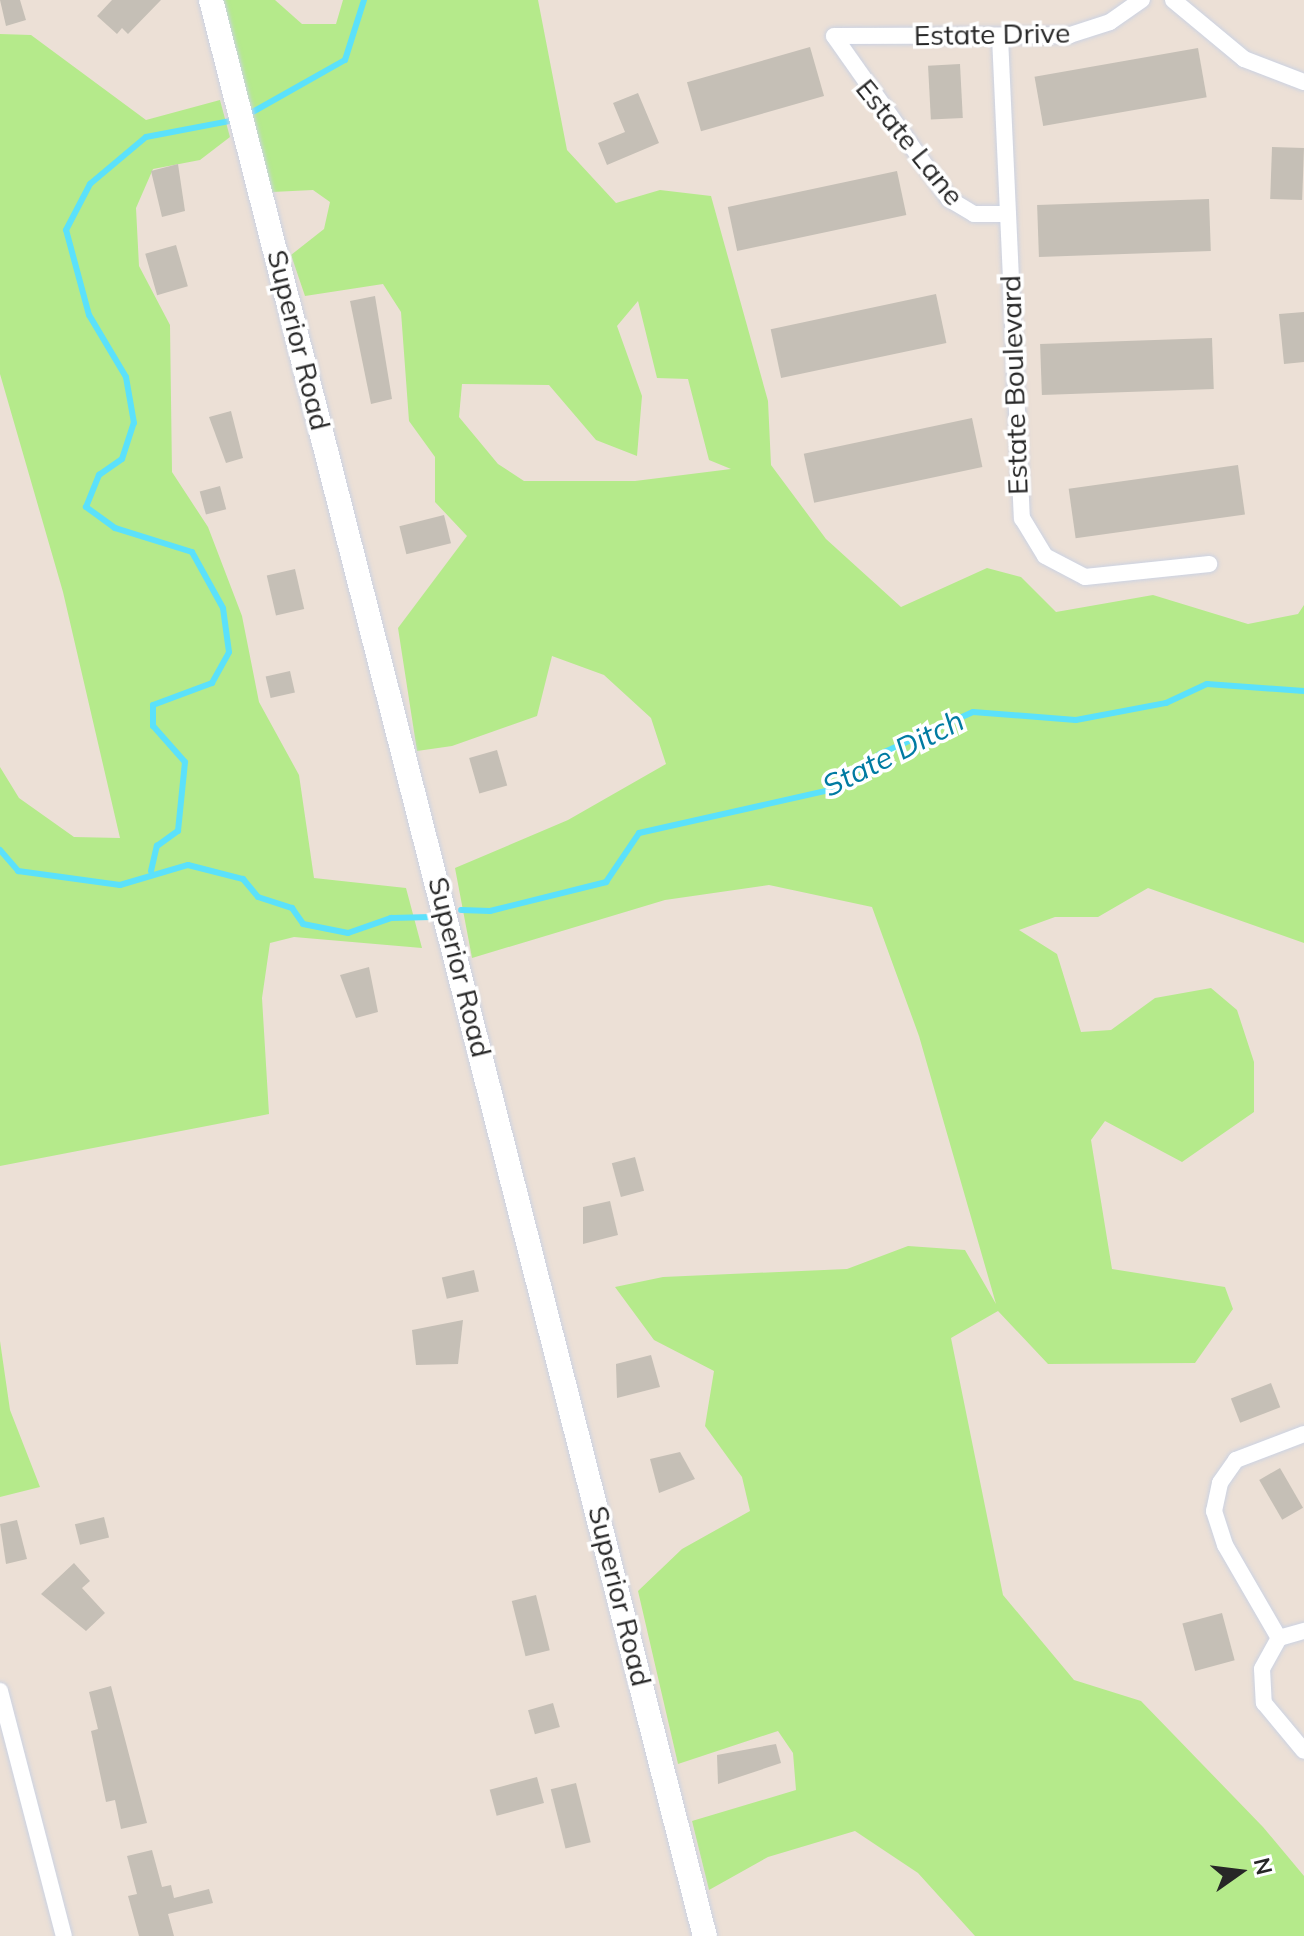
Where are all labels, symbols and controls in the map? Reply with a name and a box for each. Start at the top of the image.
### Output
street label: Estate Drive [914,16,1070,52]
street label: Estate Lane [849,72,971,212]
street label: Superior Road [260,246,338,434]
street label: Estate Boulevard [993,275,1035,495]
water label: State Ditch [816,702,970,804]
street label: Superior Road [421,873,499,1061]
street label: Superior Road [581,1502,659,1690]
north arrow [1200,1832,1280,1912]
text: N [1248,1855,1279,1878]

